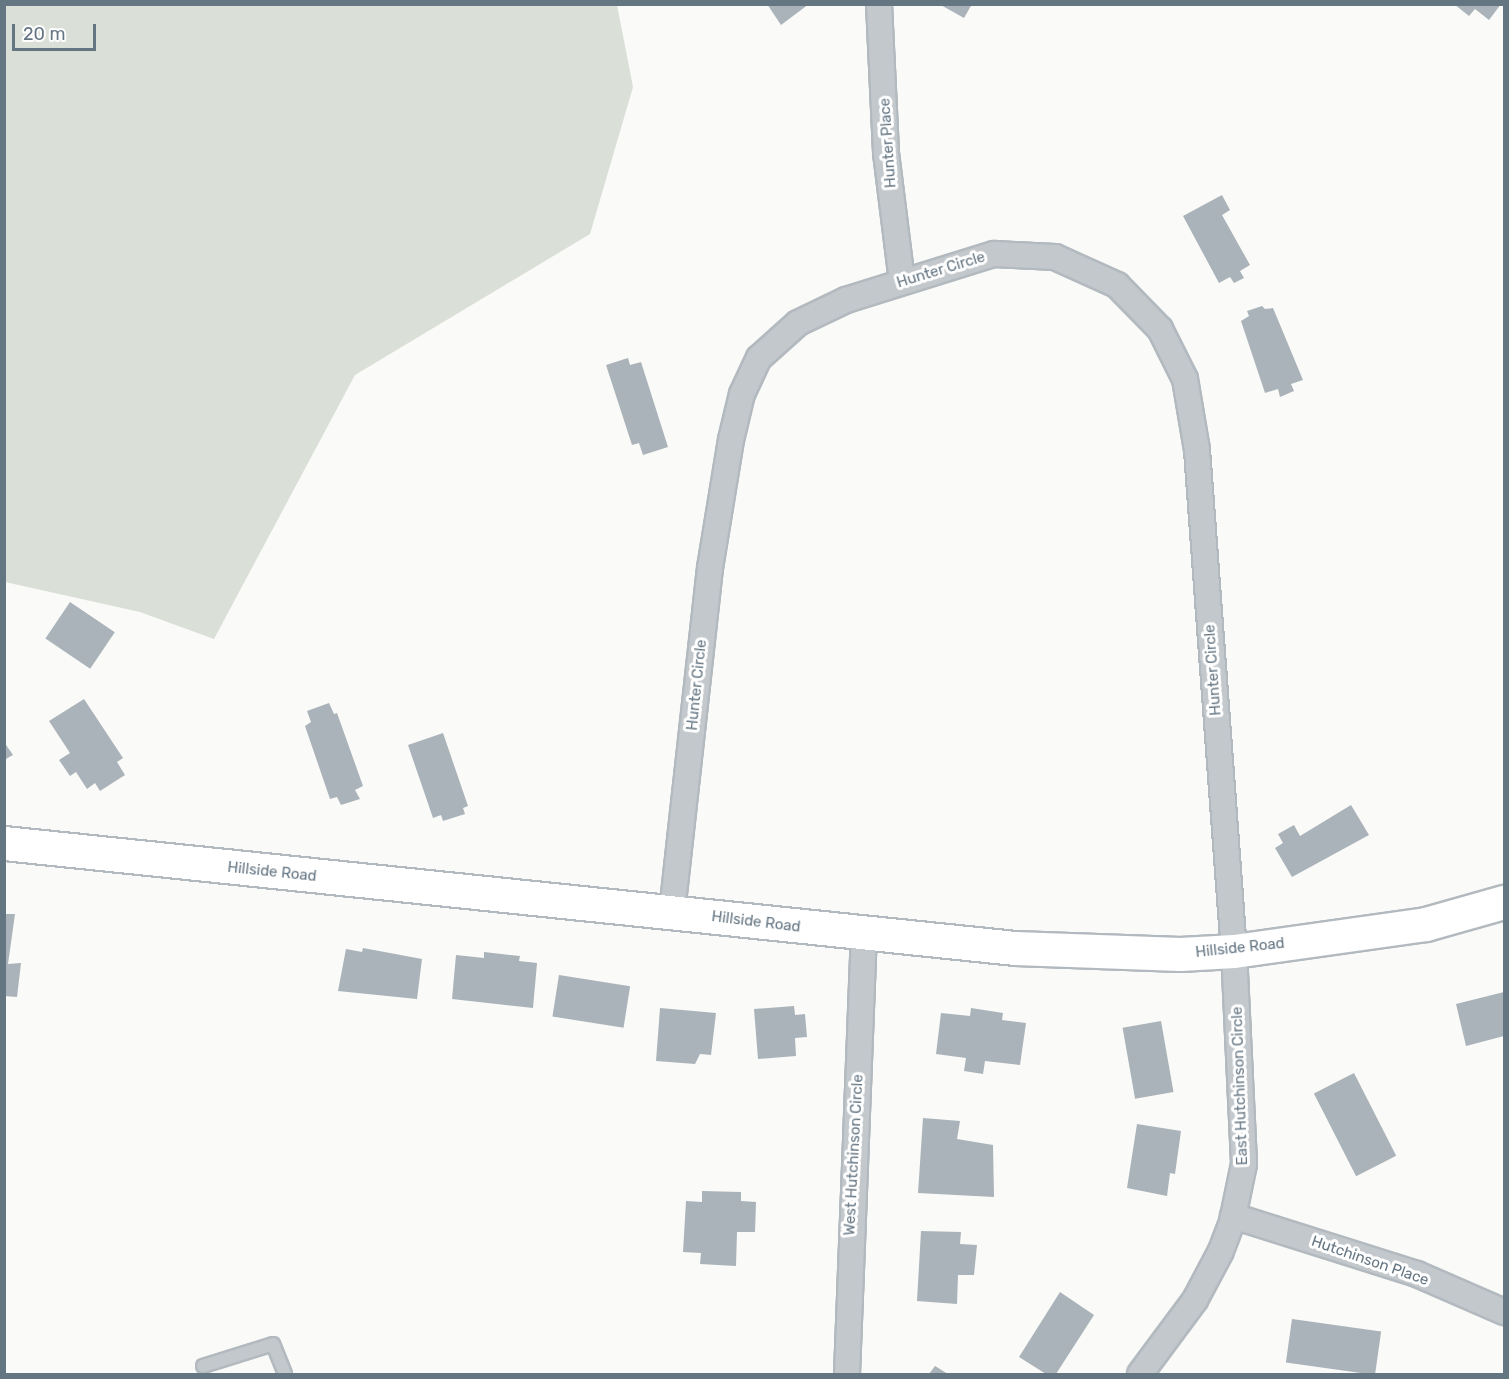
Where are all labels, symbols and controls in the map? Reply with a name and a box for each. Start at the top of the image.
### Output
scale bar [15,12,99,50]
text: 20 m [23,23,65,45]
street label: Hunter Place [876,97,900,189]
street label: Hunter Circle [894,248,988,292]
street label: Hunter Circle [1201,624,1225,716]
street label: Hunter Circle [683,638,711,732]
street label: Hillside Road [227,858,317,886]
street label: Hillside Road [711,908,801,936]
street label: Hillside Road [1195,934,1285,962]
street label: East Hutchinson Circle [1228,1006,1252,1166]
street label: West Hutchinson Circle [841,1074,867,1236]
street label: Hutchinson Place [1309,1232,1431,1290]

